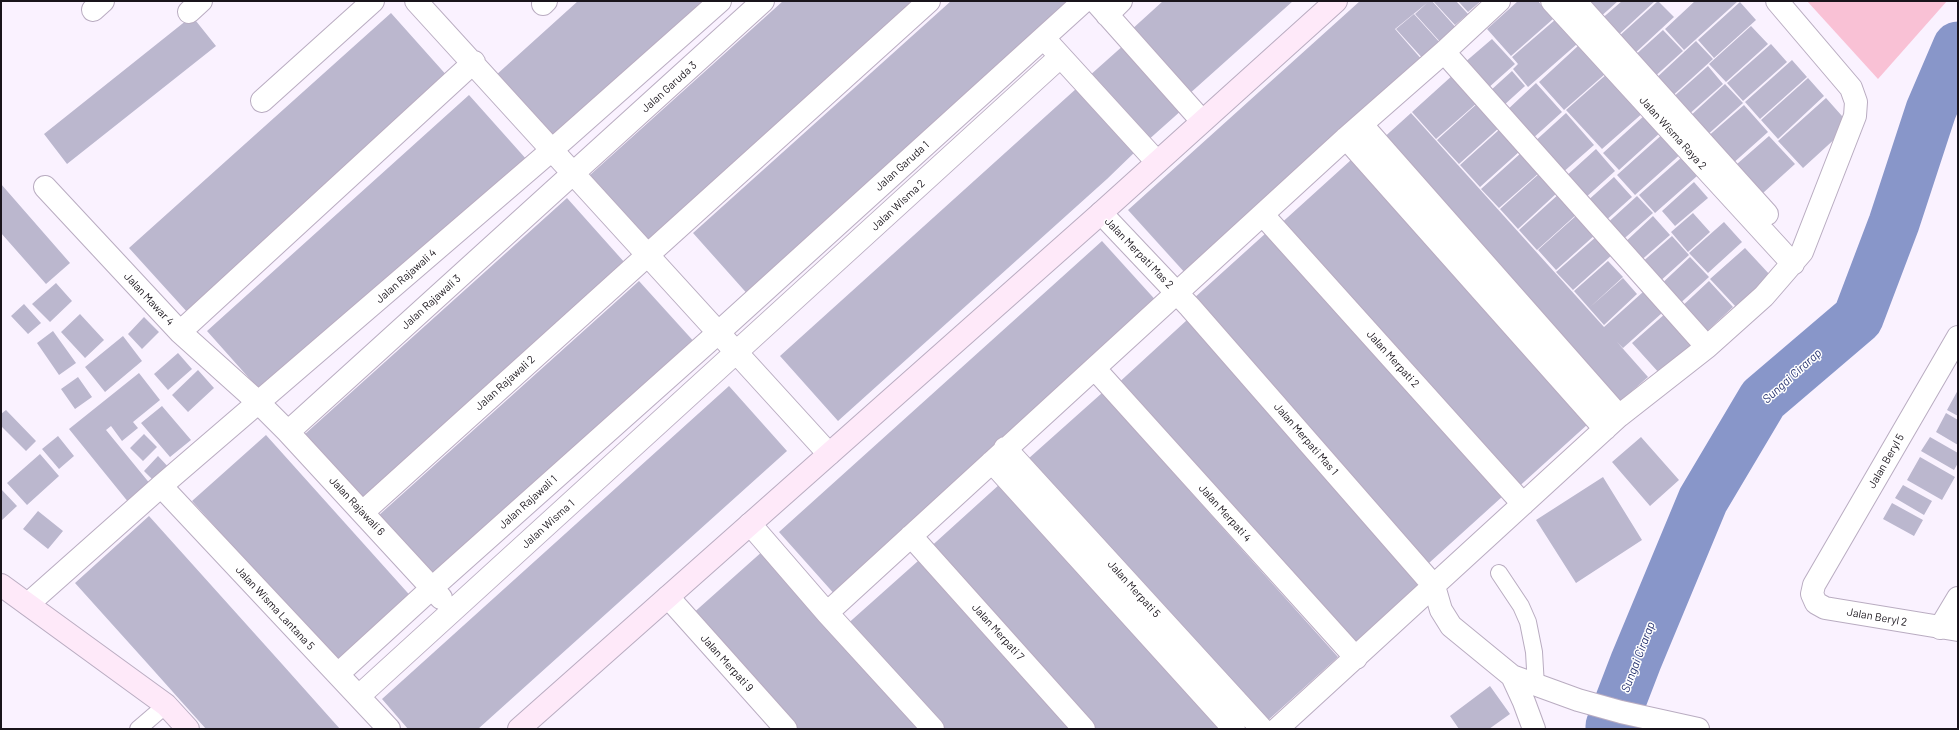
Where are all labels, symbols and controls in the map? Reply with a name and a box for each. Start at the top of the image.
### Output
street label: Jalan Garuda 3 [639,59,699,115]
street label: Jalan Wisma Raya 2 [1637,94,1709,172]
street label: Jalan Garuda 1 [872,138,932,194]
street label: Jalan Wisma 2 [868,177,928,233]
street label: Jalan Merpati Mas 2 [1102,215,1176,291]
street label: Jalan Rajawali 4 [373,246,439,306]
street label: Jalan Mawar 4 [121,270,177,328]
street label: Jalan Rajawali 3 [399,272,463,332]
street label: Jalan Merpati 2 [1364,328,1422,390]
water label: Sungai Cirarap [1759,346,1825,406]
street label: Jalan Rajawali 2 [472,353,538,413]
street label: Jalan Merpati Mas 1 [1271,400,1341,478]
street label: Jalan Beryl 5 [1865,431,1907,491]
street label: Jalan Rajawali 1 [496,472,560,532]
street label: Jalan Rajawali 6 [326,474,388,538]
street label: Jalan Merpati 4 [1196,482,1254,544]
street label: Jalan Wisma 1 [519,497,577,551]
street label: Jalan Merpati 5 [1105,558,1163,620]
street label: Jalan Wisma Lantana 5 [233,563,317,653]
street label: Jalan Merpati 7 [969,601,1027,663]
street label: Jalan Beryl 2 [1846,605,1908,629]
water label: Sungai Cirarap [1618,620,1658,694]
street label: Jalan Merpati 9 [698,632,756,694]

